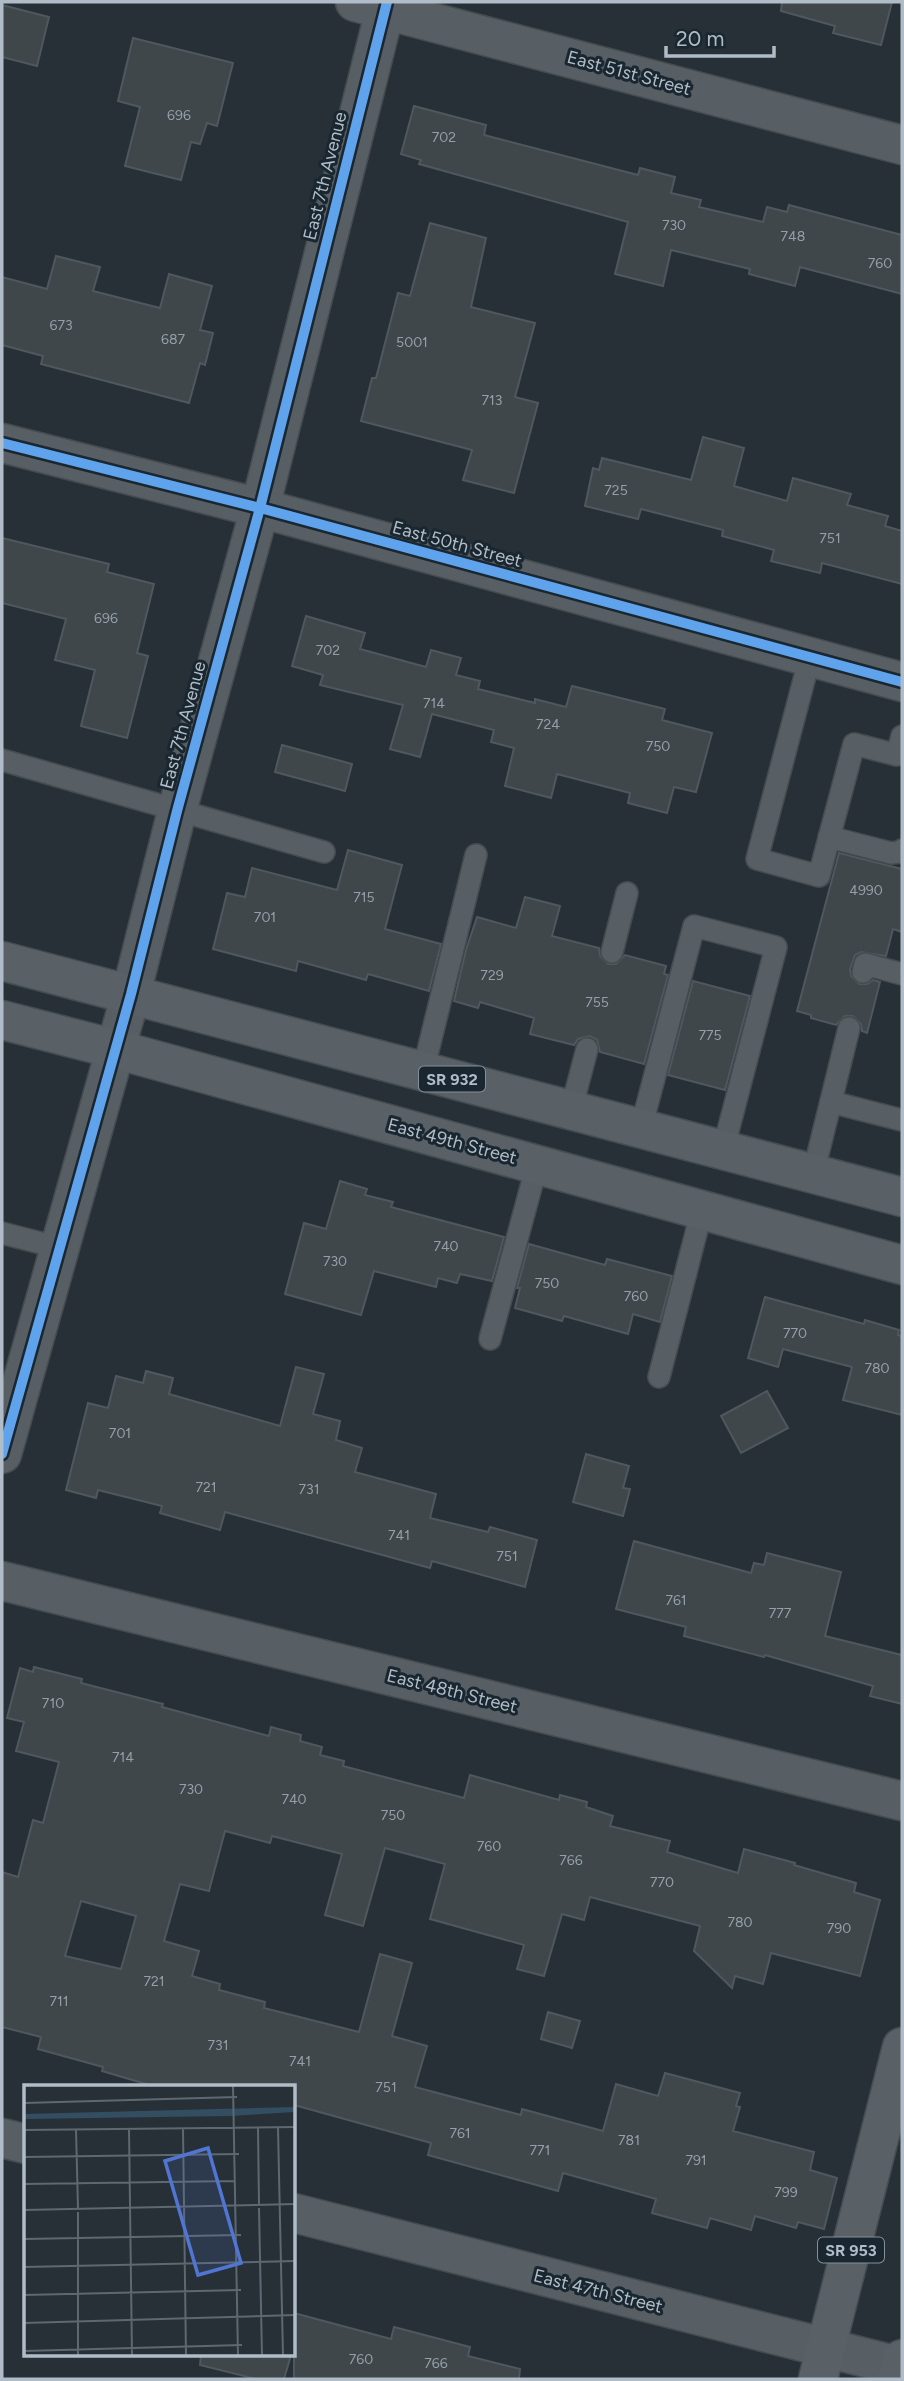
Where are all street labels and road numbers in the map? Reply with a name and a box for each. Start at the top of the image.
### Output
street label: East 51st Street [565,46,694,100]
street label: East 7th Avenue [298,109,352,242]
street label: East 50th Street [390,516,524,572]
street label: East 7th Avenue [155,659,211,791]
road number: SR 932 [419,1066,485,1092]
street label: East 49th Street [385,1113,519,1169]
street label: East 48th Street [385,1664,520,1718]
road number: SR 953 [818,2238,884,2262]
street label: East 47th Street [531,2264,665,2318]

